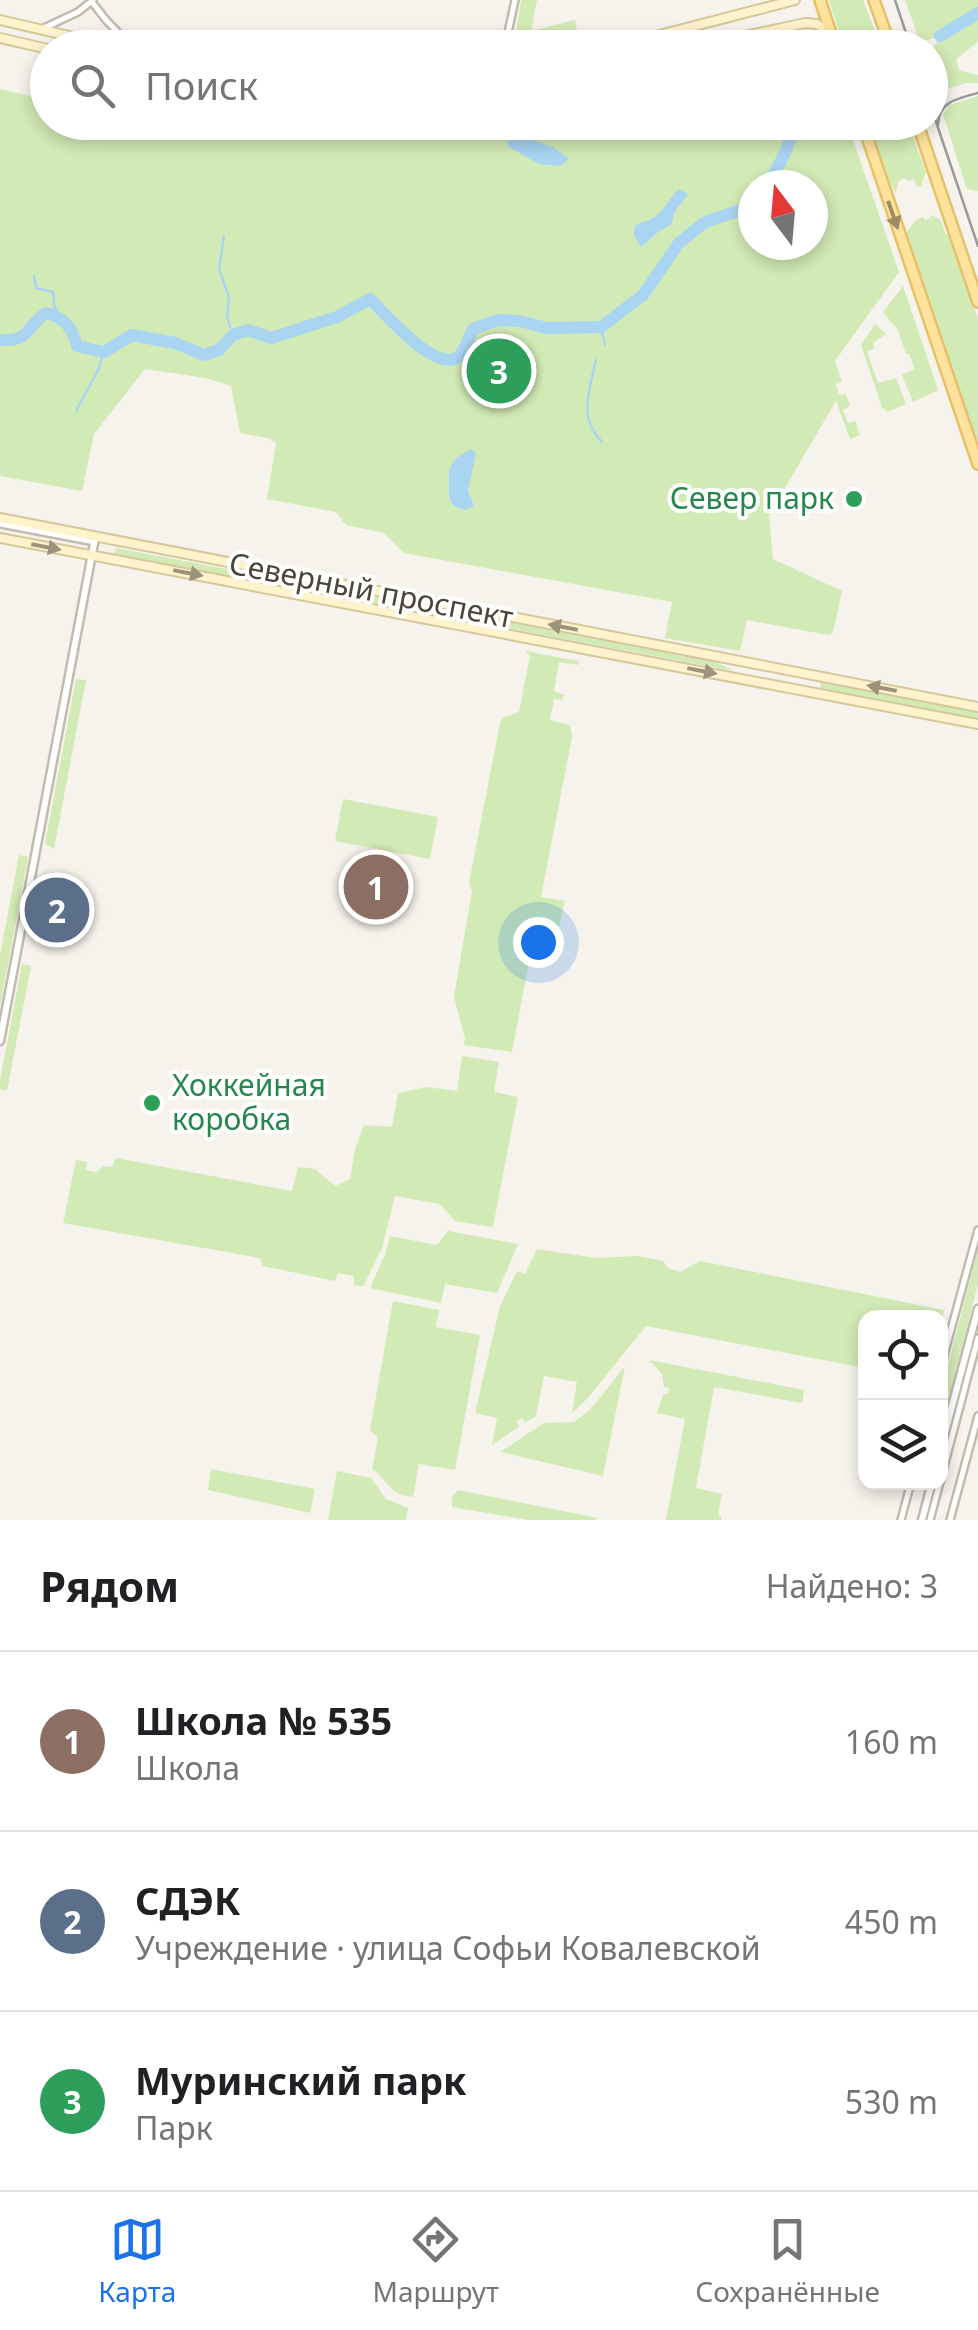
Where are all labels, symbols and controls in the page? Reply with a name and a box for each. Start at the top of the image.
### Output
search box [30,30,948,140]
icon: search [65,58,120,113]
text: Поиск [145,59,258,111]
north arrow [738,170,828,260]
one-way arrow [886,200,901,230]
pin: 3 [466,334,532,408]
place label: Север парк [670,477,834,518]
marker: Север парк [843,488,865,510]
one-way arrow [31,539,62,555]
street label: Северный проспект [226,542,517,637]
one-way arrow [173,566,204,582]
one-way arrow [547,619,578,634]
one-way arrow [687,664,718,680]
one-way arrow [866,680,897,696]
pin: 1 [344,850,408,924]
pin: 2 [24,872,90,948]
your location [513,917,564,968]
place label: Хоккейная коробка [172,1064,326,1139]
marker: Хоккейная коробка [141,1092,163,1114]
map controls [858,1310,948,1490]
button: locate [858,1310,948,1400]
button: layers [858,1400,948,1490]
text: Рядом [40,1557,179,1614]
text: Найдено: 3 [766,1564,938,1607]
text: Школа № 535 [135,1694,392,1746]
text: 1 [63,1720,82,1763]
text: 160 m [845,1720,938,1763]
text: Школа [135,1746,240,1789]
text: СДЭК [135,1874,240,1926]
text: 2 [63,1900,82,1943]
text: 450 m [845,1900,938,1943]
text: Учреждение · улица Софьи Ковалевской [135,1926,761,1969]
text: Муринский парк [135,2054,467,2106]
text: 3 [63,2080,82,2123]
text: 530 m [845,2080,938,2123]
text: Парк [135,2106,213,2149]
tab: Карта [98,2212,176,2310]
tab: Маршрут [373,2212,499,2310]
tab: Сохранённые [695,2212,880,2310]

